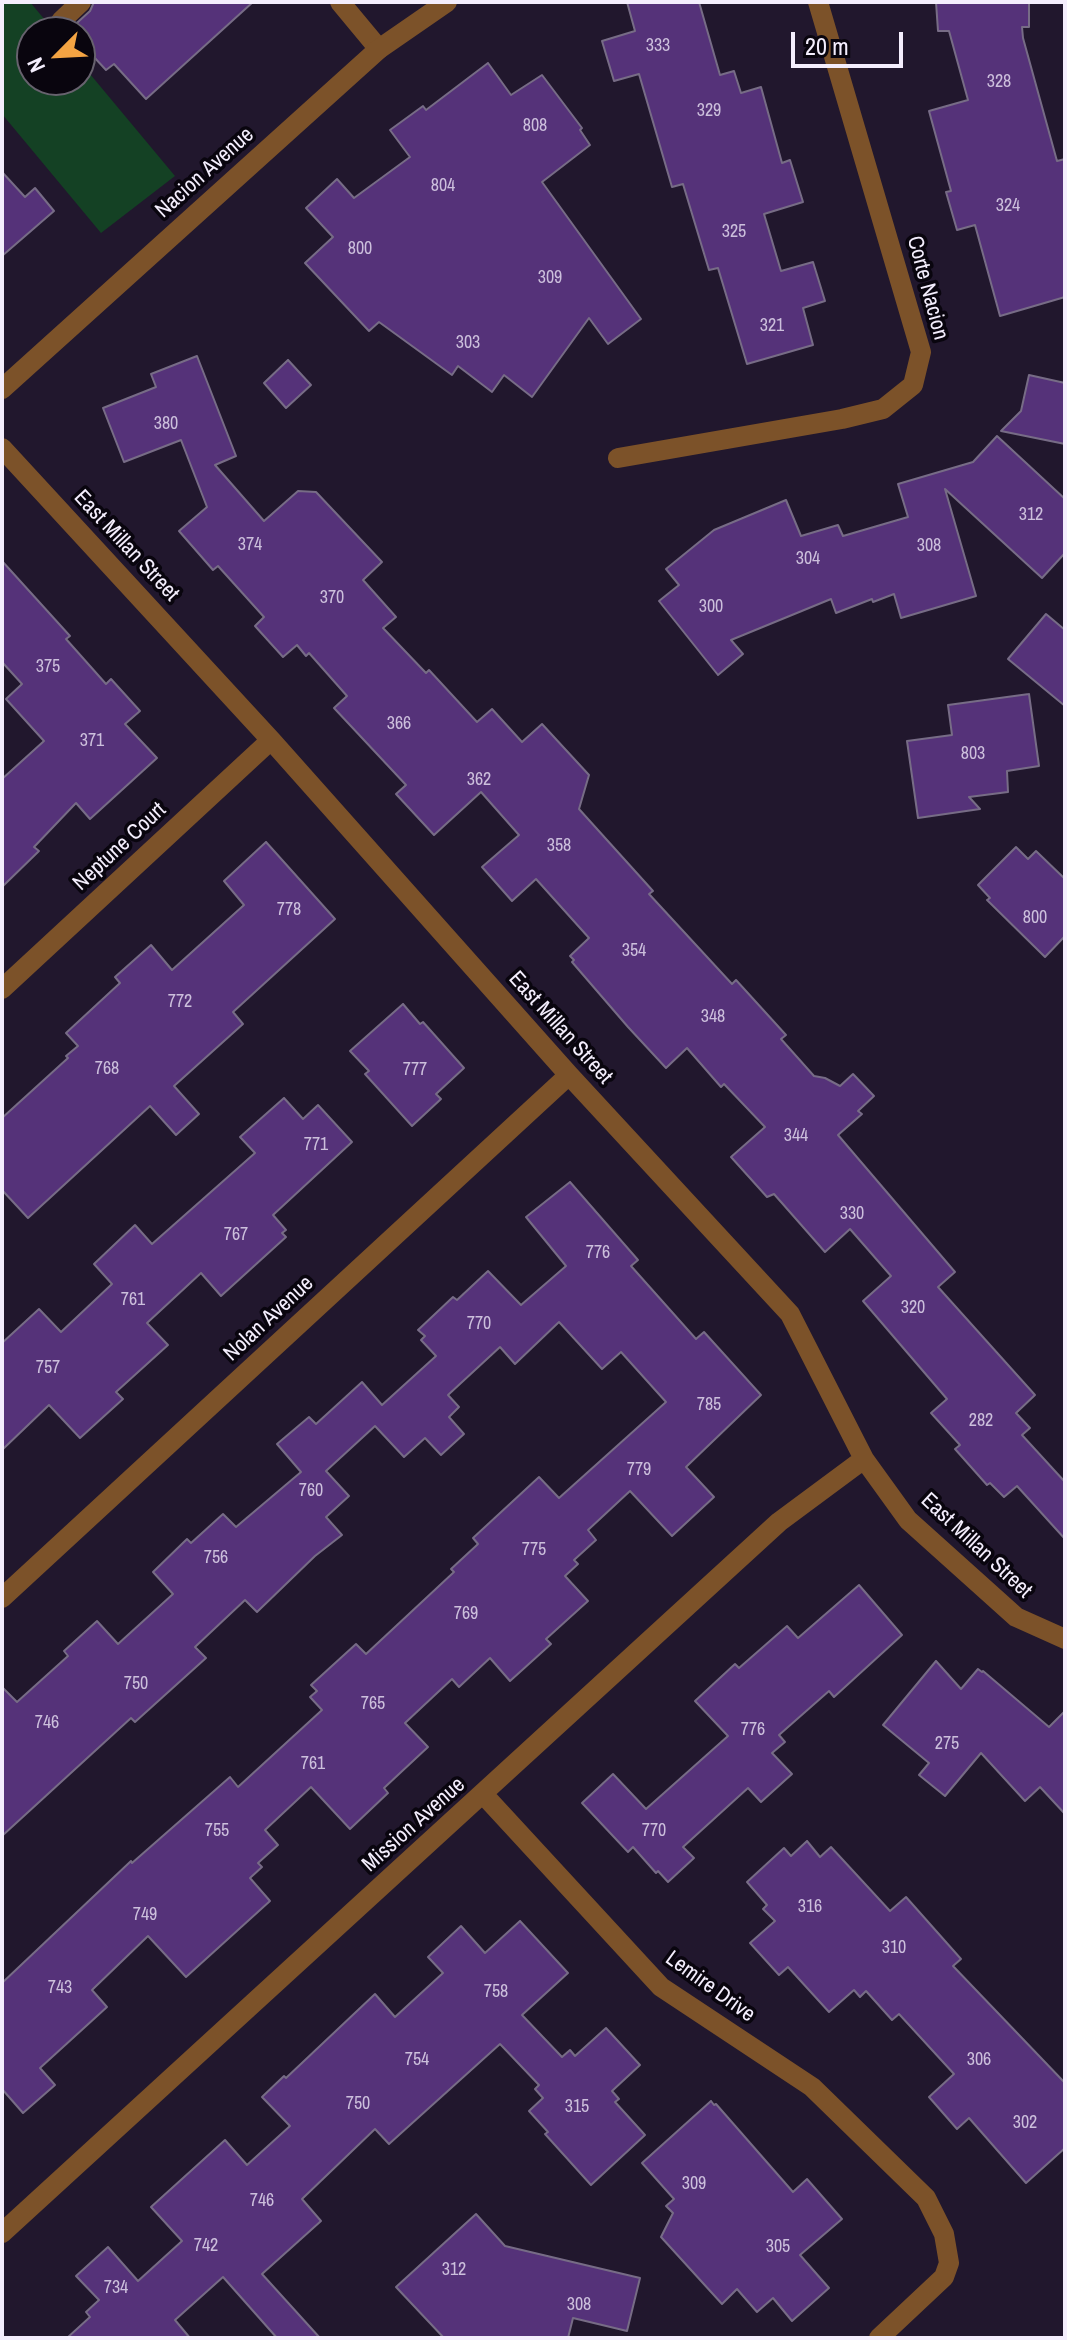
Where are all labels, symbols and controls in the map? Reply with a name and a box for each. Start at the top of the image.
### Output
north arrow [16,16,96,96]
scale bar [795,16,907,66]
text: 20 m [805,30,849,62]
house number: 333 [646,35,670,57]
text: N [20,53,52,77]
house number: 328 [987,71,1011,93]
house number: 329 [697,100,721,122]
house number: 808 [523,115,547,137]
street label: Nacion Avenue [150,122,260,224]
house number: 804 [431,175,455,197]
house number: 324 [996,195,1020,217]
house number: 325 [722,221,746,243]
street label: Corte Nacion [900,233,954,343]
house number: 800 [348,238,372,260]
house number: 309 [538,267,562,289]
house number: 321 [760,315,784,337]
house number: 303 [456,332,480,354]
house number: 380 [154,413,178,435]
street label: East Millan Street [68,485,184,607]
house number: 312 [1019,504,1043,526]
house number: 374 [238,534,262,556]
house number: 308 [917,535,941,557]
house number: 304 [796,548,820,570]
house number: 370 [320,587,344,609]
house number: 300 [699,596,723,618]
house number: 375 [36,656,60,678]
house number: 366 [387,713,411,735]
house number: 371 [80,730,104,752]
house number: 803 [961,743,985,765]
house number: 362 [467,769,491,791]
street label: Neptune Court [68,797,172,897]
house number: 358 [547,835,571,857]
house number: 778 [277,899,301,921]
house number: 800 [1023,907,1047,929]
house number: 354 [622,940,646,962]
street label: East Millan Street [503,966,617,1090]
house number: 772 [168,991,192,1013]
house number: 348 [701,1006,725,1028]
house number: 768 [95,1058,119,1080]
house number: 777 [403,1059,427,1081]
house number: 344 [784,1125,808,1147]
house number: 771 [304,1134,328,1156]
house number: 330 [840,1203,864,1225]
house number: 767 [224,1224,248,1246]
house number: 776 [586,1242,610,1264]
street label: Nolan Avenue [219,1271,319,1367]
house number: 761 [121,1289,145,1311]
house number: 320 [901,1297,925,1319]
house number: 770 [467,1313,491,1335]
house number: 757 [36,1357,60,1379]
house number: 785 [697,1394,721,1416]
house number: 282 [969,1410,993,1432]
house number: 779 [627,1459,651,1481]
house number: 760 [299,1480,323,1502]
street label: East Millan Street [915,1488,1037,1604]
house number: 775 [522,1539,546,1561]
house number: 756 [204,1547,228,1569]
house number: 769 [454,1603,478,1625]
house number: 750 [124,1673,148,1695]
house number: 765 [361,1693,385,1715]
house number: 746 [35,1712,59,1734]
house number: 776 [741,1719,765,1741]
house number: 275 [935,1733,959,1755]
house number: 761 [301,1753,325,1775]
street label: Mission Avenue [357,1772,471,1878]
house number: 755 [205,1820,229,1842]
house number: 770 [642,1820,666,1842]
house number: 316 [798,1896,822,1918]
house number: 749 [133,1904,157,1926]
house number: 310 [882,1937,906,1959]
street label: Lemire Drive [660,1946,760,2028]
house number: 743 [48,1977,72,1999]
house number: 758 [484,1981,508,2003]
house number: 754 [405,2049,429,2071]
house number: 306 [967,2049,991,2071]
house number: 750 [346,2093,370,2115]
house number: 315 [565,2096,589,2118]
house number: 302 [1013,2112,1037,2134]
house number: 309 [682,2173,706,2195]
house number: 746 [250,2190,274,2212]
house number: 742 [194,2235,218,2257]
house number: 305 [766,2236,790,2258]
house number: 312 [442,2259,466,2281]
house number: 734 [104,2277,128,2299]
house number: 308 [567,2294,591,2316]

